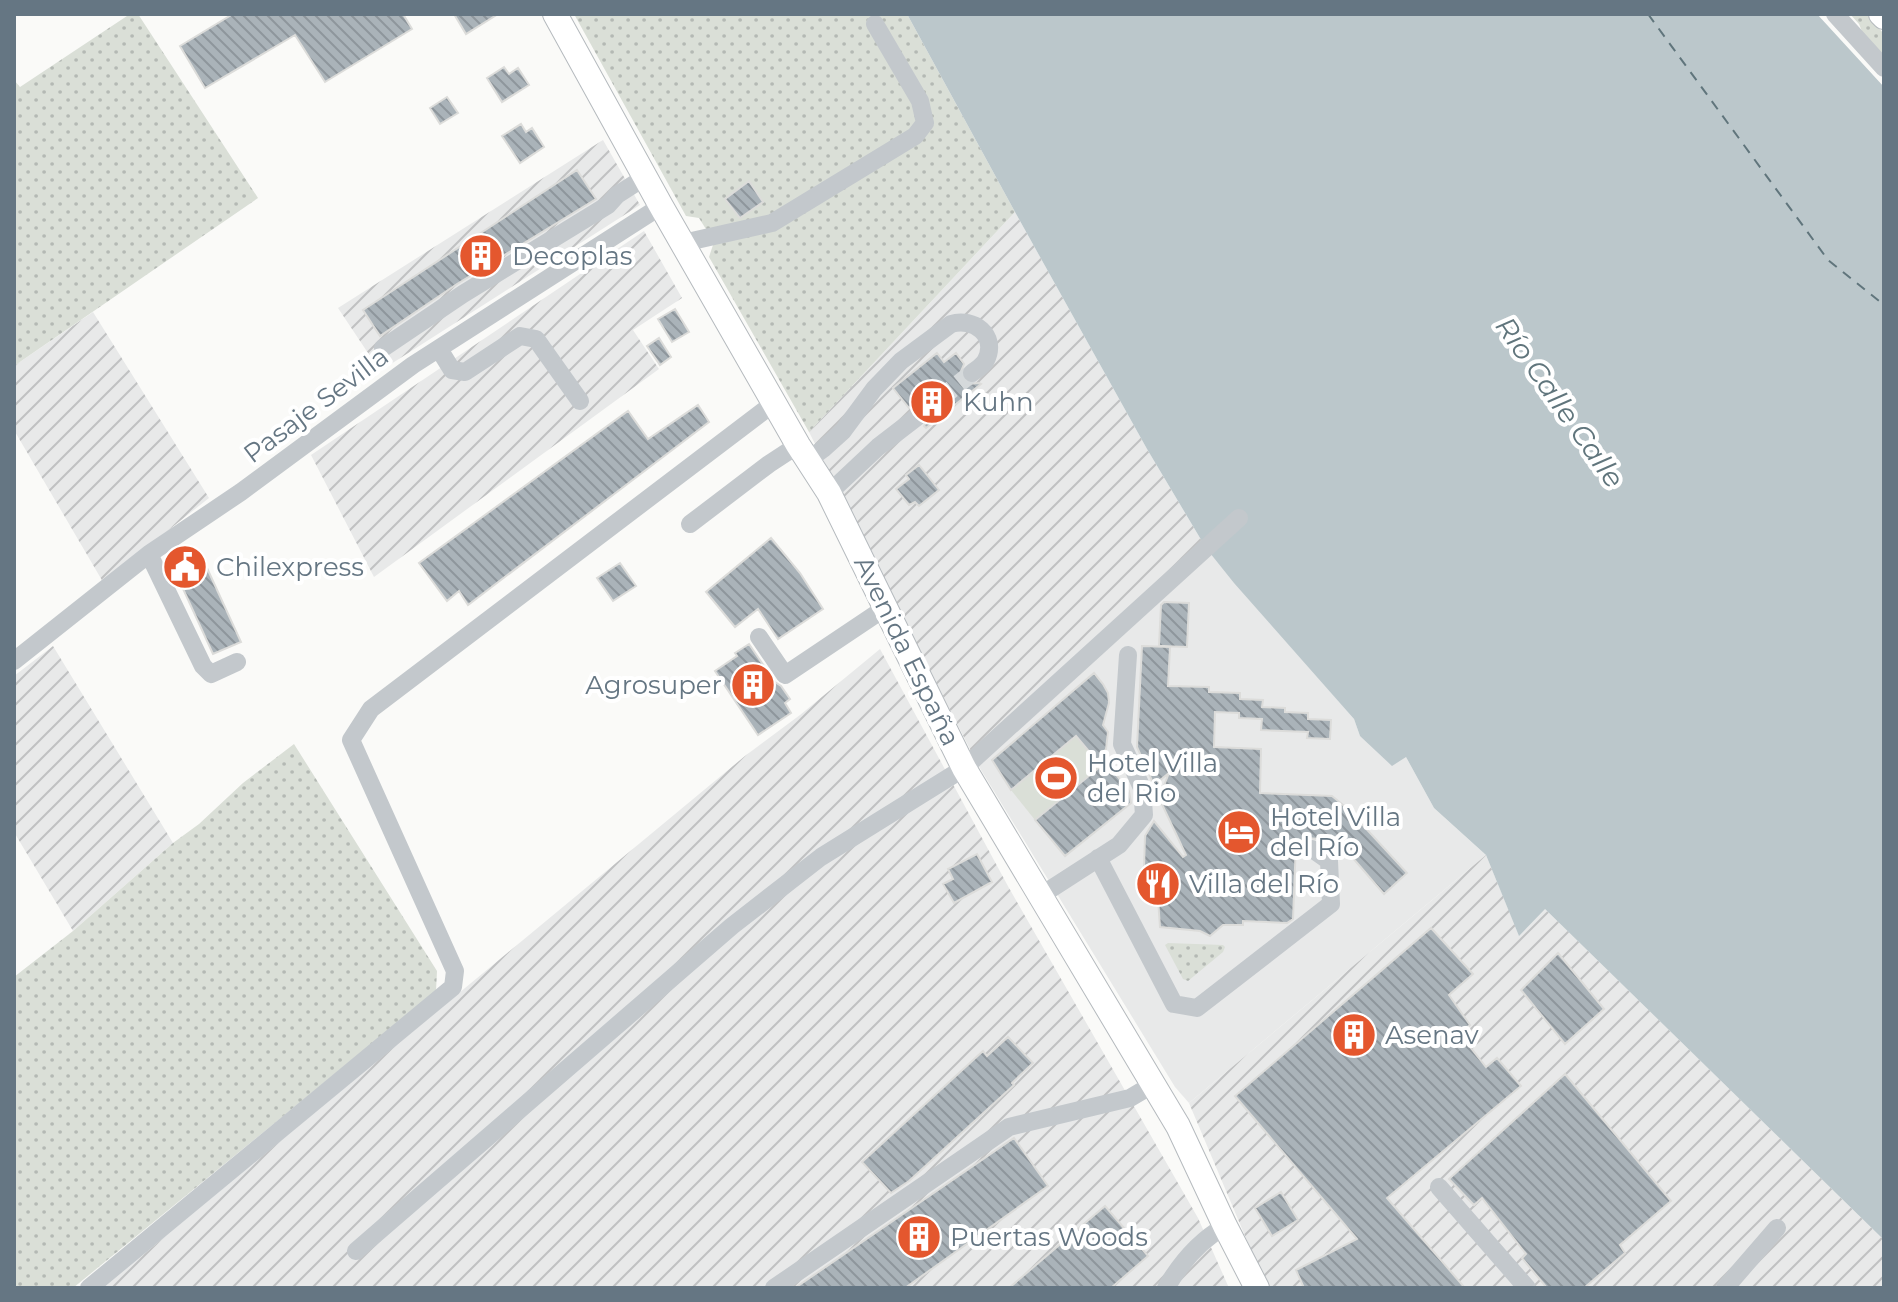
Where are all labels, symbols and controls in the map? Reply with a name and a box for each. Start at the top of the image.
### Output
building icon: Decoplas [457,232,505,280]
place label: Decoplas [512,240,633,272]
water label: Río Calle Calle [1488,310,1632,494]
street label: Pasaje Sevilla [237,340,395,470]
building icon: Kuhn [908,378,956,426]
place label: Kuhn [963,386,1034,418]
public building icon: Chilexpress [161,543,209,591]
place label: Chilexpress [216,551,364,583]
street label: Avenida España [847,551,967,751]
building icon: Agrosuper [729,661,777,709]
place label: Agrosuper [585,669,722,701]
place label: Hotel Villa del Rio [1087,747,1218,809]
sports icon: Hotel Villa del Rio [1032,754,1080,802]
place label: Hotel Villa del Río [1270,801,1401,863]
hotel icon: Hotel Villa del Río [1215,808,1263,856]
restaurant icon: Villa del Río [1134,860,1182,908]
place label: Villa del Río [1189,868,1339,900]
building icon: Asenav [1330,1011,1378,1059]
place label: Asenav [1385,1019,1480,1051]
building icon: Puertas Woods [895,1213,943,1261]
place label: Puertas Woods [950,1221,1148,1253]

